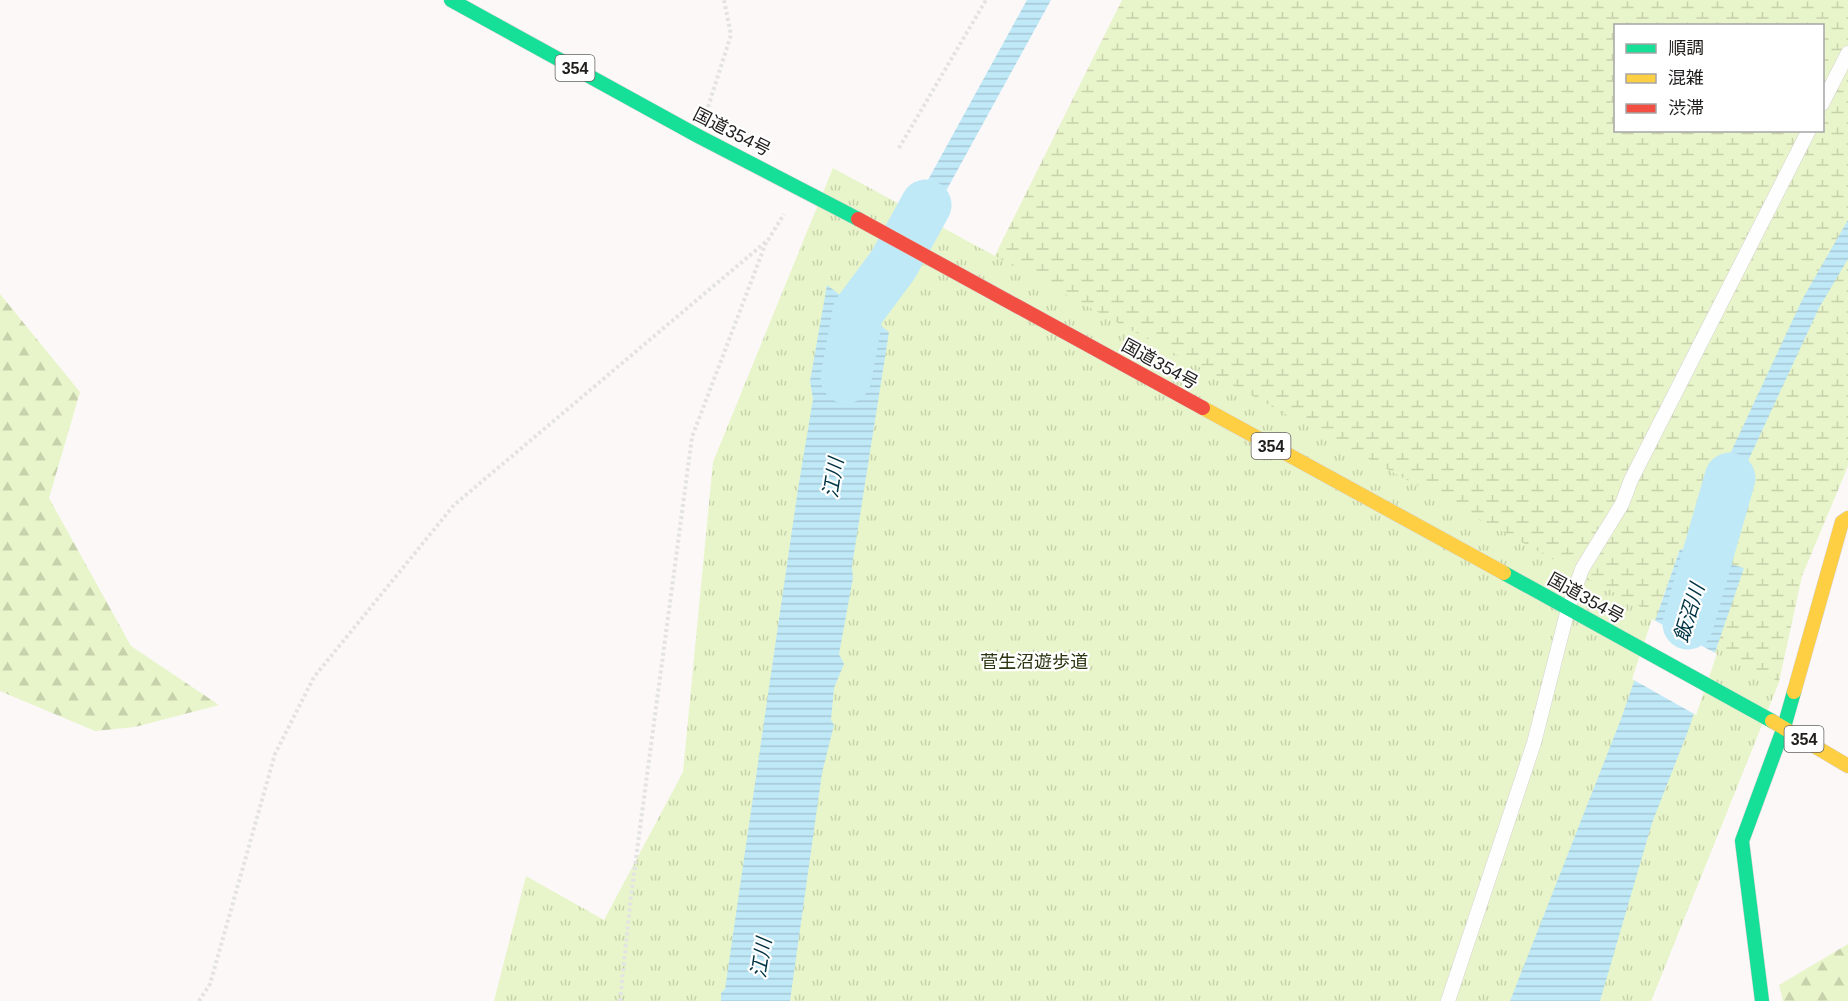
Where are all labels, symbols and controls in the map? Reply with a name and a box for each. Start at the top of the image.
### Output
legend [1614,24,1824,132]
text: 順調 [1668,38,1704,58]
road number: 354 [556,55,594,81]
text: 混雑 [1668,68,1704,88]
text: 渋滞 [1668,98,1704,118]
street label: 国道354号 [690,104,774,160]
street label: 国道354号 [1118,335,1202,393]
road number: 354 [1252,433,1290,459]
water label: 江川 [819,455,847,499]
street label: 国道354号 [1544,569,1628,627]
water label: 飯沼川 [1670,579,1709,645]
park label: 菅生沼遊歩道 [980,652,1088,672]
road number: 354 [1784,726,1824,752]
water label: 江川 [747,935,775,979]

